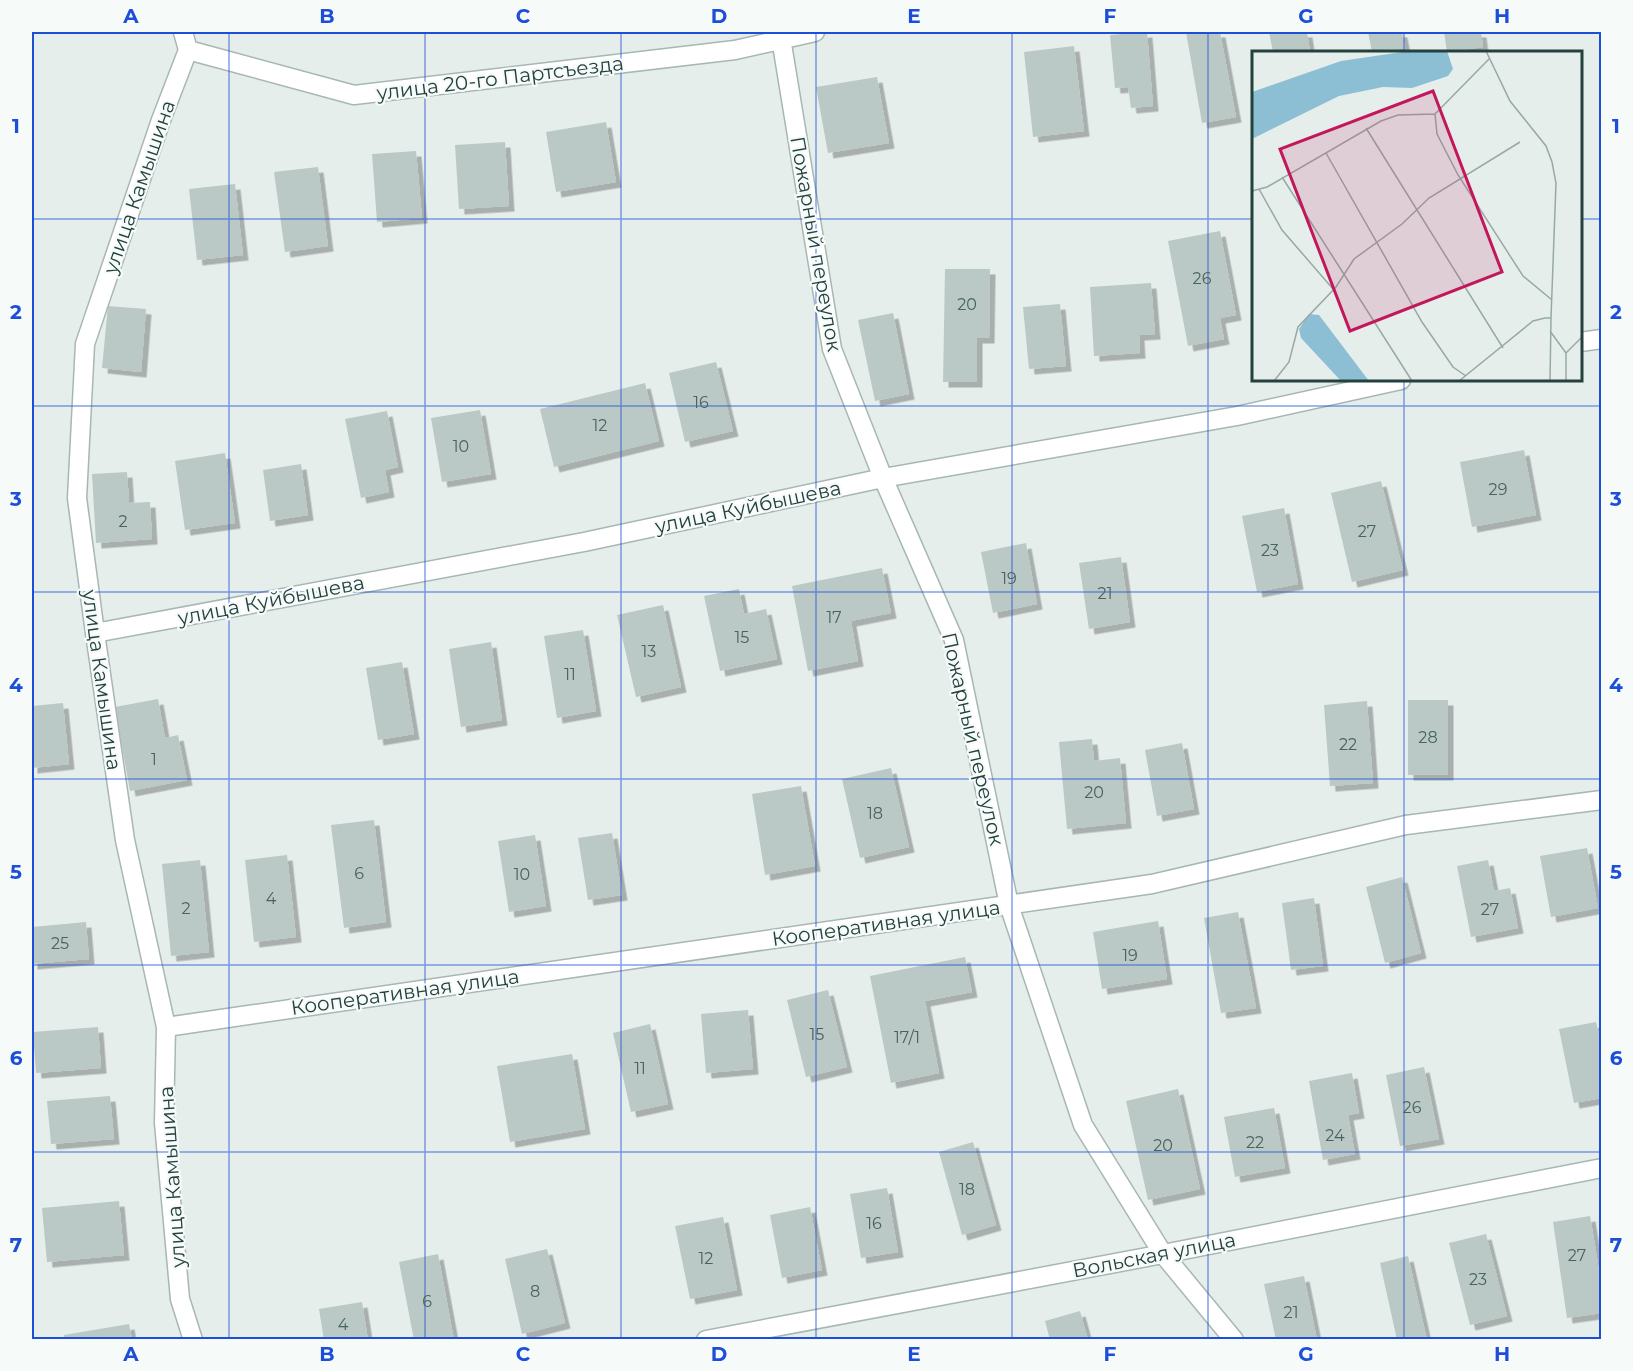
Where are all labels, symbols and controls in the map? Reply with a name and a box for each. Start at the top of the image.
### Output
text: A [122,4,139,28]
text: B [319,4,335,28]
text: C [516,4,531,28]
text: D [711,4,727,28]
text: E [907,4,921,28]
text: F [1104,4,1117,28]
text: G [1298,4,1314,28]
text: H [1494,4,1510,28]
street label: улица 20-го Партсъезда [374,51,625,105]
inset map [1252,51,1582,381]
street label: улица Камышина [98,97,180,278]
text: 1 [12,114,20,138]
text: 1 [1612,114,1620,138]
street label: Пожарный переулок [785,134,847,354]
house number: 26 [1193,269,1212,288]
house number: 20 [957,295,977,314]
text: 2 [10,300,22,324]
text: 2 [1610,300,1622,324]
house number: 16 [693,393,709,412]
house number: 12 [593,416,607,435]
house number: 10 [453,437,469,456]
street label: улица Куйбышева [652,476,843,539]
house number: 29 [1489,480,1507,499]
text: 3 [9,487,22,511]
text: 3 [1609,487,1622,511]
house number: 2 [118,512,128,531]
house number: 27 [1358,522,1376,541]
house number: 23 [1261,541,1279,560]
house number: 19 [1001,569,1017,588]
street label: улица Куйбышева [175,570,366,630]
house number: 21 [1098,584,1112,603]
street label: улица Камышина [77,587,127,772]
house number: 17 [826,608,842,627]
house number: 15 [735,628,749,647]
street label: Пожарный переулок [937,630,1009,848]
house number: 13 [642,642,656,661]
house number: 11 [564,665,576,684]
text: 4 [9,673,23,697]
text: 4 [1609,673,1623,697]
house number: 28 [1418,728,1438,747]
house number: 22 [1339,735,1357,754]
house number: 1 [151,750,157,769]
house number: 20 [1084,783,1104,802]
house number: 18 [867,804,883,823]
text: 5 [10,860,22,884]
text: 5 [1610,860,1622,884]
house number: 6 [354,864,364,883]
house number: 10 [514,865,530,884]
house number: 4 [266,889,277,908]
street label: Кооперативная улица [770,895,1002,951]
house number: 2 [181,899,191,918]
house number: 27 [1481,900,1499,919]
house number: 25 [51,934,69,953]
house number: 19 [1122,946,1138,965]
street label: Кооперативная улица [289,964,521,1020]
house number: 15 [810,1025,824,1044]
house number: 17/1 [894,1028,920,1047]
text: 6 [10,1046,23,1070]
text: 6 [1610,1046,1623,1070]
house number: 11 [634,1059,646,1078]
street label: улица Камышина [154,1085,190,1270]
house number: 26 [1403,1098,1422,1117]
house number: 24 [1325,1126,1345,1145]
house number: 22 [1246,1133,1264,1152]
house number: 20 [1153,1136,1173,1155]
house number: 18 [959,1180,975,1199]
house number: 16 [866,1214,882,1233]
street label: Вольская улица [1070,1227,1238,1283]
text: 7 [10,1233,22,1257]
text: 7 [1610,1233,1622,1257]
house number: 27 [1568,1246,1586,1265]
house number: 12 [699,1249,713,1268]
house number: 23 [1469,1270,1487,1289]
house number: 8 [530,1282,540,1301]
house number: 6 [422,1292,432,1311]
house number: 21 [1284,1303,1298,1322]
house number: 4 [338,1315,349,1334]
text: A [122,1342,139,1366]
text: B [319,1342,335,1366]
text: C [516,1342,531,1366]
text: D [711,1342,727,1366]
text: E [907,1342,921,1366]
text: F [1104,1342,1117,1366]
text: G [1298,1342,1314,1366]
text: H [1494,1342,1510,1366]

